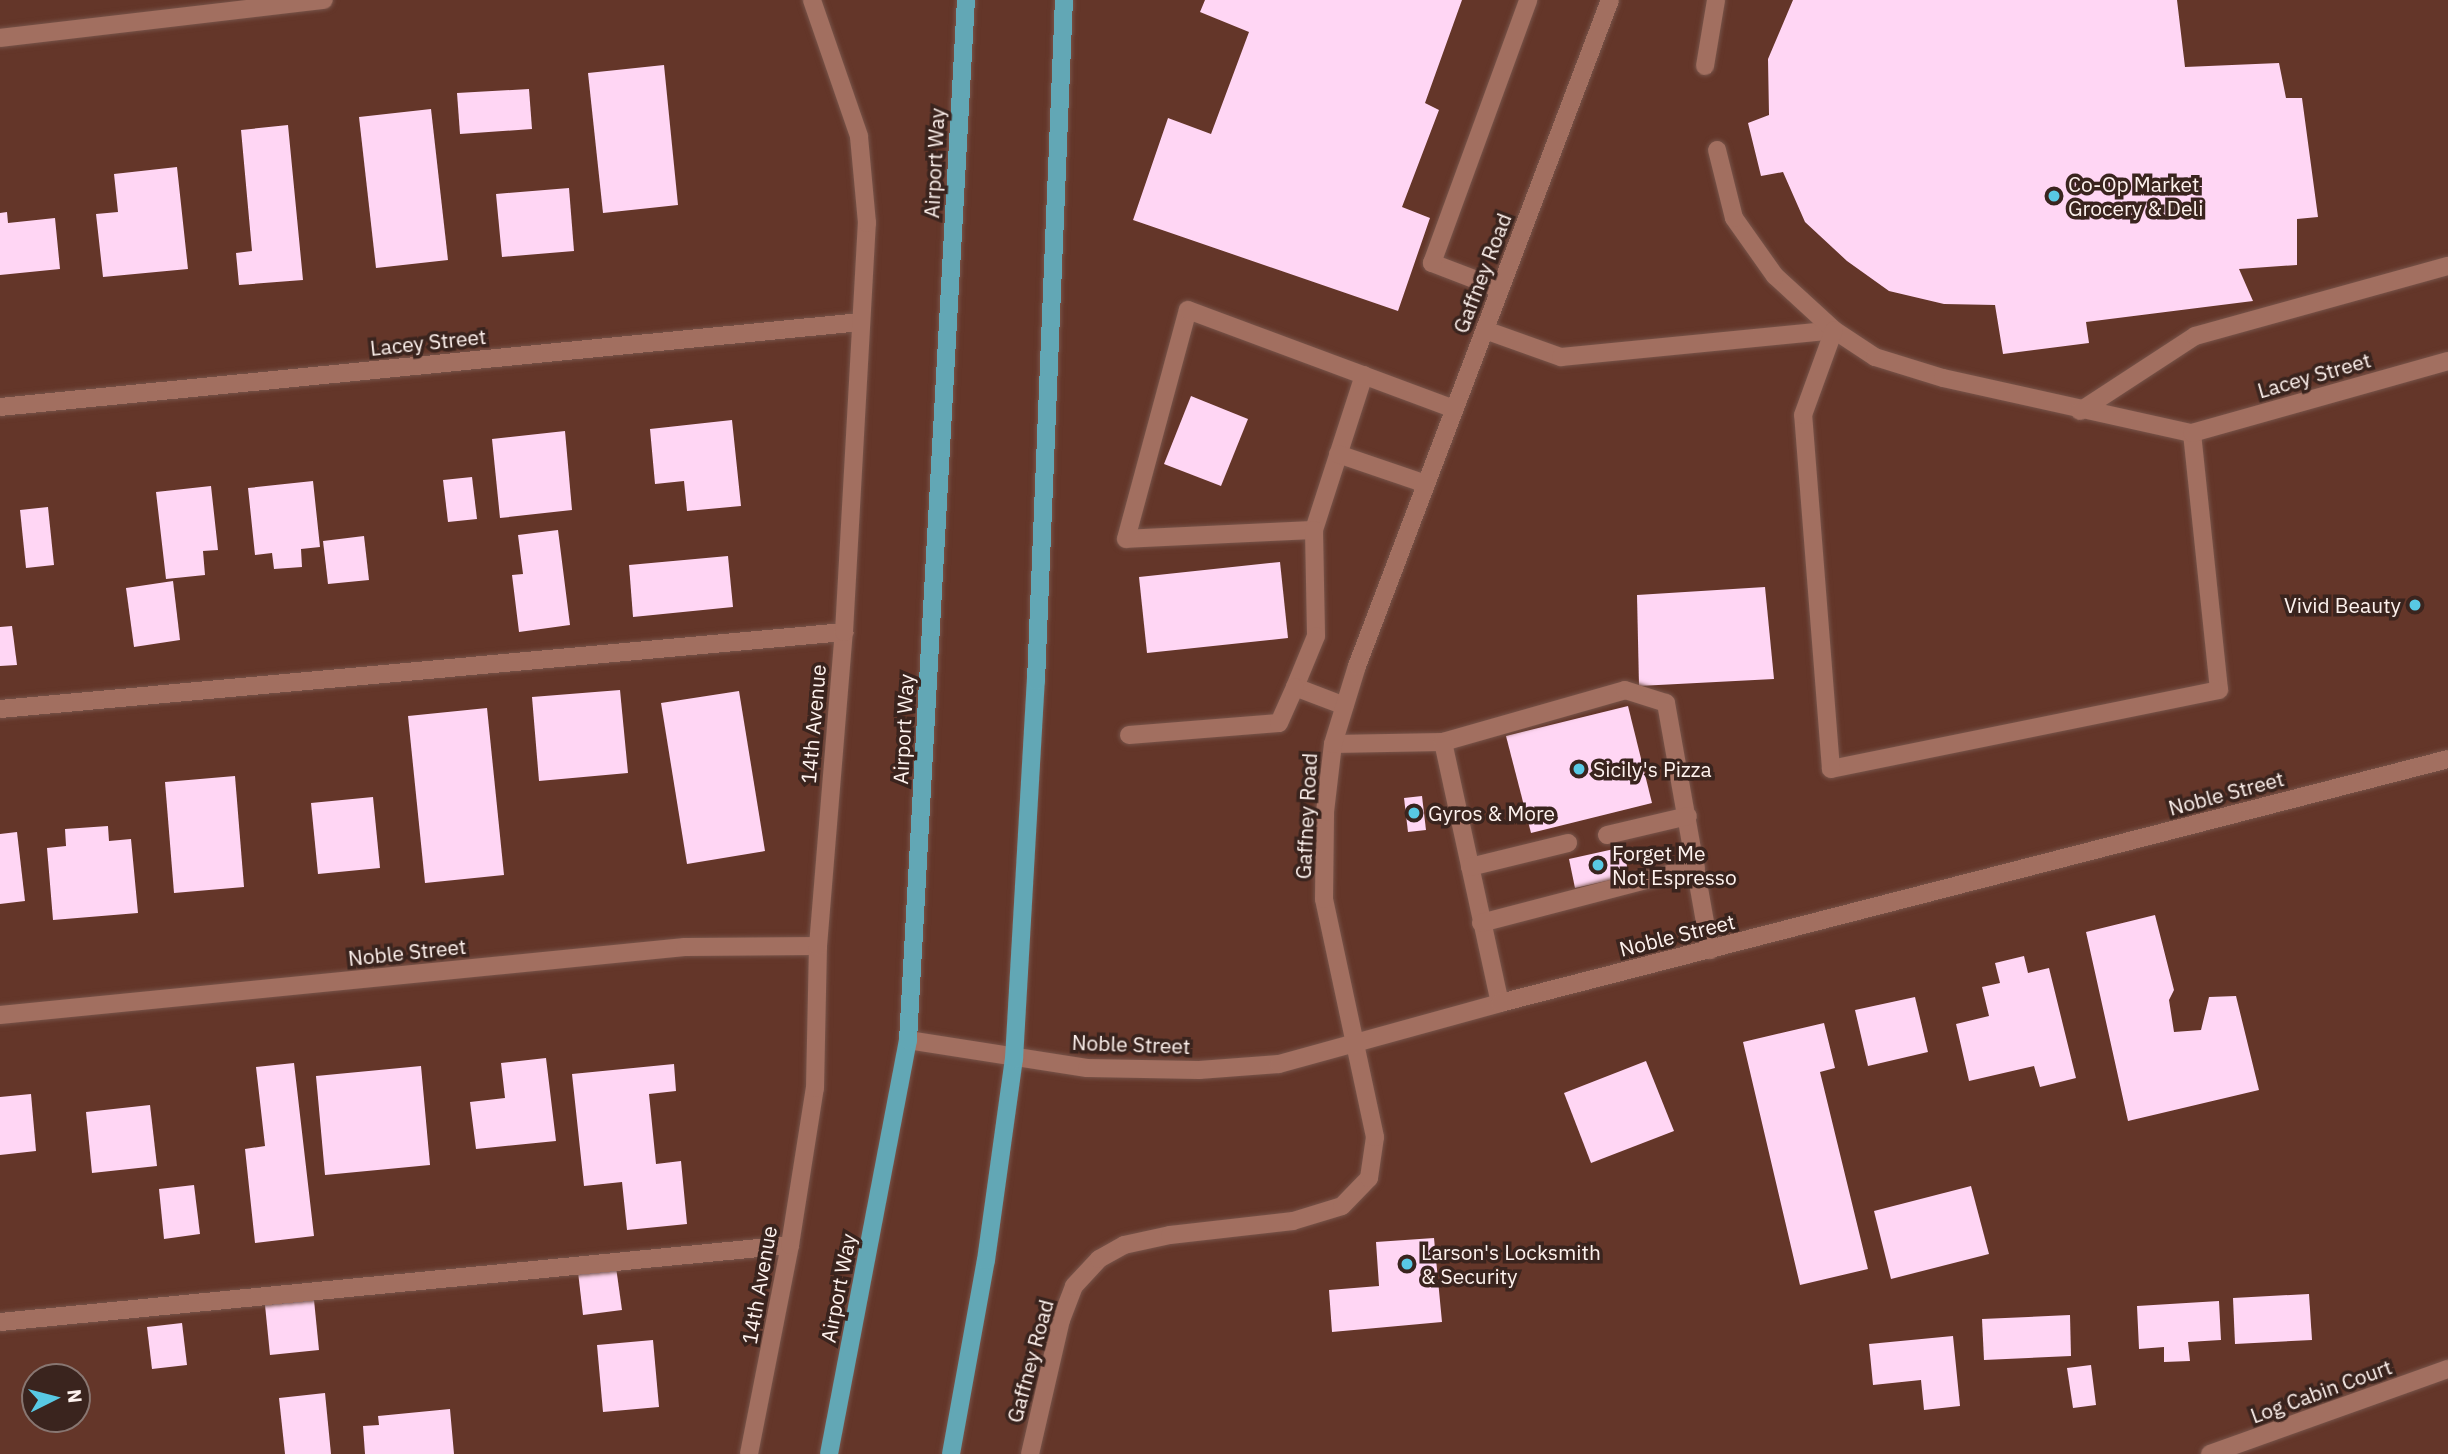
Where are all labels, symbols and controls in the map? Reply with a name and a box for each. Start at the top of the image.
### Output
street label: Airport Way [919,107,949,219]
place label: Co-Op Market Grocery & Deli [2068,171,2203,221]
marker: Co-Op Market Grocery & Deli [2046,188,2062,204]
street label: Gaffney Road [1448,209,1516,337]
street label: Lacey Street [369,323,487,361]
street label: Lacey Street [2254,347,2374,403]
place label: Vivid Beauty [2284,592,2401,618]
marker: Vivid Beauty [2407,597,2423,613]
street label: 14th Avenue [795,663,831,785]
street label: Airport Way [888,673,918,785]
street label: Gaffney Road [1290,752,1322,880]
place label: Sicily's Pizza [1593,756,1712,782]
marker: Sicily's Pizza [1571,761,1587,777]
street label: Noble Street [2165,765,2287,821]
place label: Gyros & More [1428,800,1555,826]
marker: Gyros & More [1406,805,1422,821]
place label: Forget Me Not Espresso [1612,840,1737,890]
marker: Forget Me Not Espresso [1590,857,1606,873]
street label: Noble Street [1616,908,1738,962]
street label: Noble Street [347,933,467,971]
street label: Noble Street [1071,1029,1191,1059]
street label: 14th Avenue [736,1224,782,1346]
street label: Airport Way [815,1231,861,1345]
place label: Larson's Locksmith & Security [1421,1239,1601,1289]
marker: Larson's Locksmith & Security [1399,1256,1415,1272]
street label: Gaffney Road [1001,1297,1059,1425]
street label: Log Cabin Court [2247,1354,2395,1428]
north arrow [21,1363,91,1433]
text: N [62,1388,88,1404]

